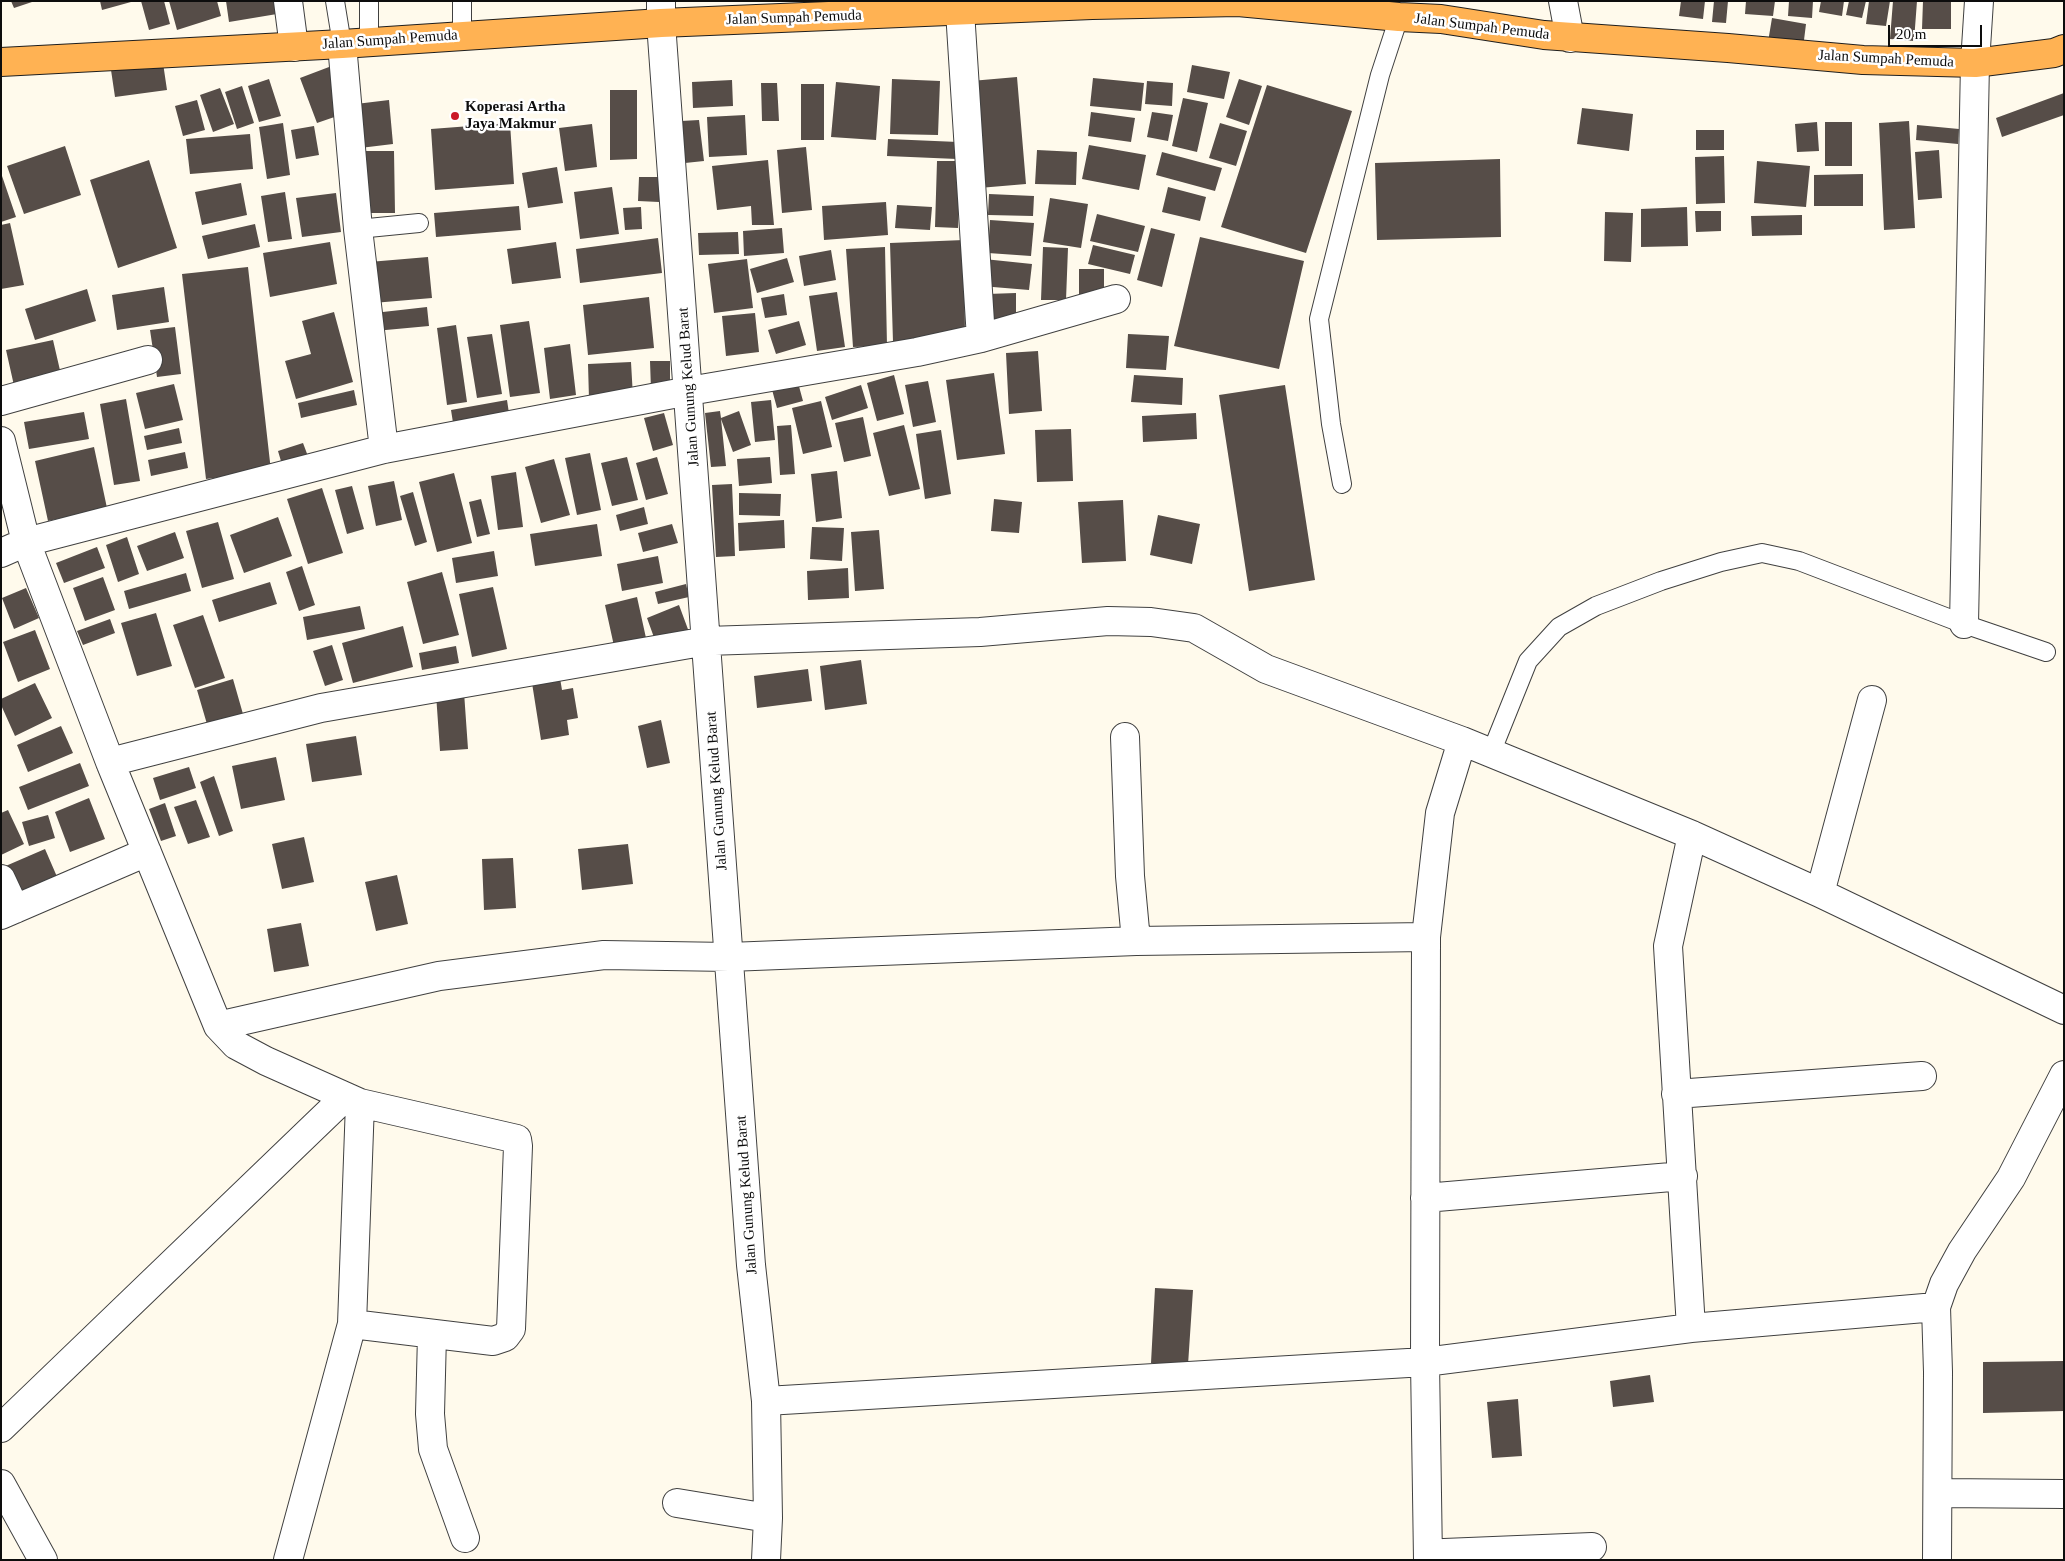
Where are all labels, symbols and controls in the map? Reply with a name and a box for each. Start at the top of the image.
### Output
street label: Jalan Sumpah Pemuda [726,7,862,29]
street label: Jalan Sumpah Pemuda [1414,10,1550,44]
scale bar [1890,15,1984,47]
street label: Jalan Sumpah Pemuda [322,26,458,54]
text: 20 m [1896,26,1926,42]
street label: Jalan Sumpah Pemuda [1818,46,1954,72]
place label: Koperasi Artha Jaya Makmur [465,98,565,133]
marker: Koperasi Artha Jaya Makmur [449,110,461,122]
street label: Jalan Gunung Kelud Barat [674,307,704,467]
street label: Jalan Gunung Kelud Barat [702,711,732,871]
street label: Jalan Gunung Kelud Barat [732,1115,762,1275]

